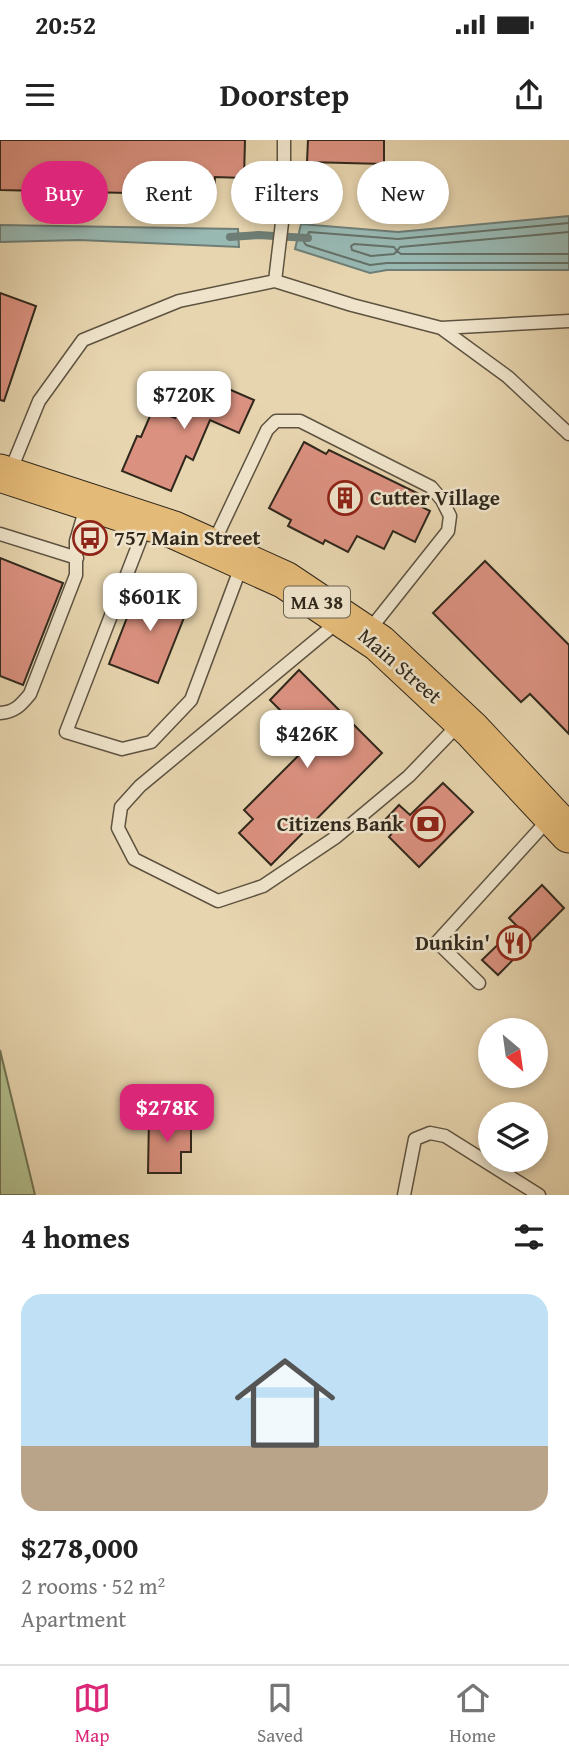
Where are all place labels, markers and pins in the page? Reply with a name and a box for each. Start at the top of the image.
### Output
pin: $720K [135,372,233,431]
building icon: Cutter Village [326,479,364,517]
place label: Cutter Village [370,482,500,513]
bus stop icon: 757 Main Street [71,519,109,557]
place label: 757 Main Street [114,522,261,553]
pin: $601K [101,574,199,633]
pin: $426K [258,710,356,770]
bank icon: Citizens Bank [409,805,447,843]
place label: Citizens Bank [277,808,405,839]
restaurant icon: Dunkin' [495,924,533,962]
place label: Dunkin' [415,927,490,958]
pin: $278K [118,1084,216,1144]

